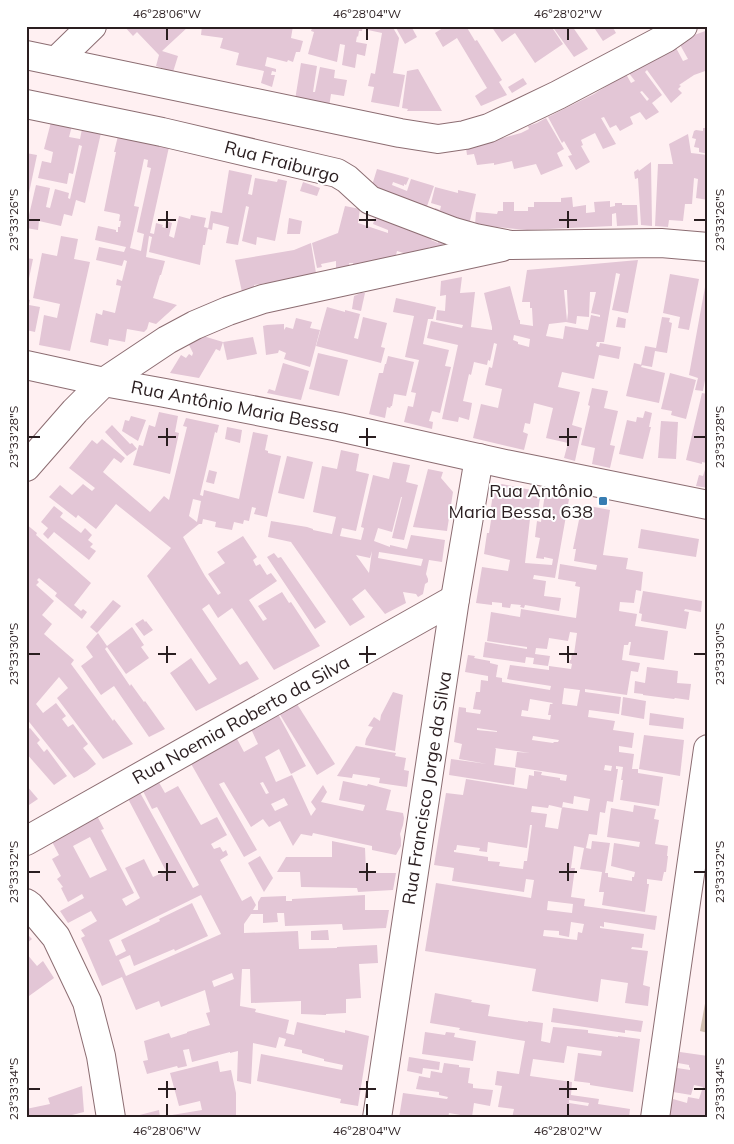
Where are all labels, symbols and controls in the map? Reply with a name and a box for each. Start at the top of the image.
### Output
text: 46°28'06"W [133,6,201,21]
text: 46°28'04"W [333,6,401,21]
text: 46°28'02"W [534,6,602,21]
street label: Rua Fraiburgo [222,135,342,188]
text: 23°33'26"S [6,189,21,251]
text: 23°33'26"S [712,189,727,251]
street label: Rua Antônio Maria Bessa [129,375,341,438]
text: 23°33'28"S [6,406,21,468]
text: 23°33'28"S [712,406,727,468]
place label: Rua Antônio Maria Bessa, 638 [449,479,593,523]
marker: Rua Antônio Maria Bessa, 638 [597,495,609,507]
text: 23°33'30"S [6,623,21,685]
text: 23°33'30"S [712,623,727,685]
street label: Rua Noemia Roberto da Silva [128,650,353,789]
street label: Rua Francisco Jorge da Silva [397,670,456,906]
text: 23°33'32"S [6,841,21,903]
text: 23°33'32"S [712,841,727,903]
text: 23°33'34"S [6,1058,21,1120]
text: 23°33'34"S [712,1058,727,1120]
text: 46°28'06"W [133,1123,201,1138]
text: 46°28'04"W [333,1123,401,1138]
text: 46°28'02"W [534,1123,602,1138]

